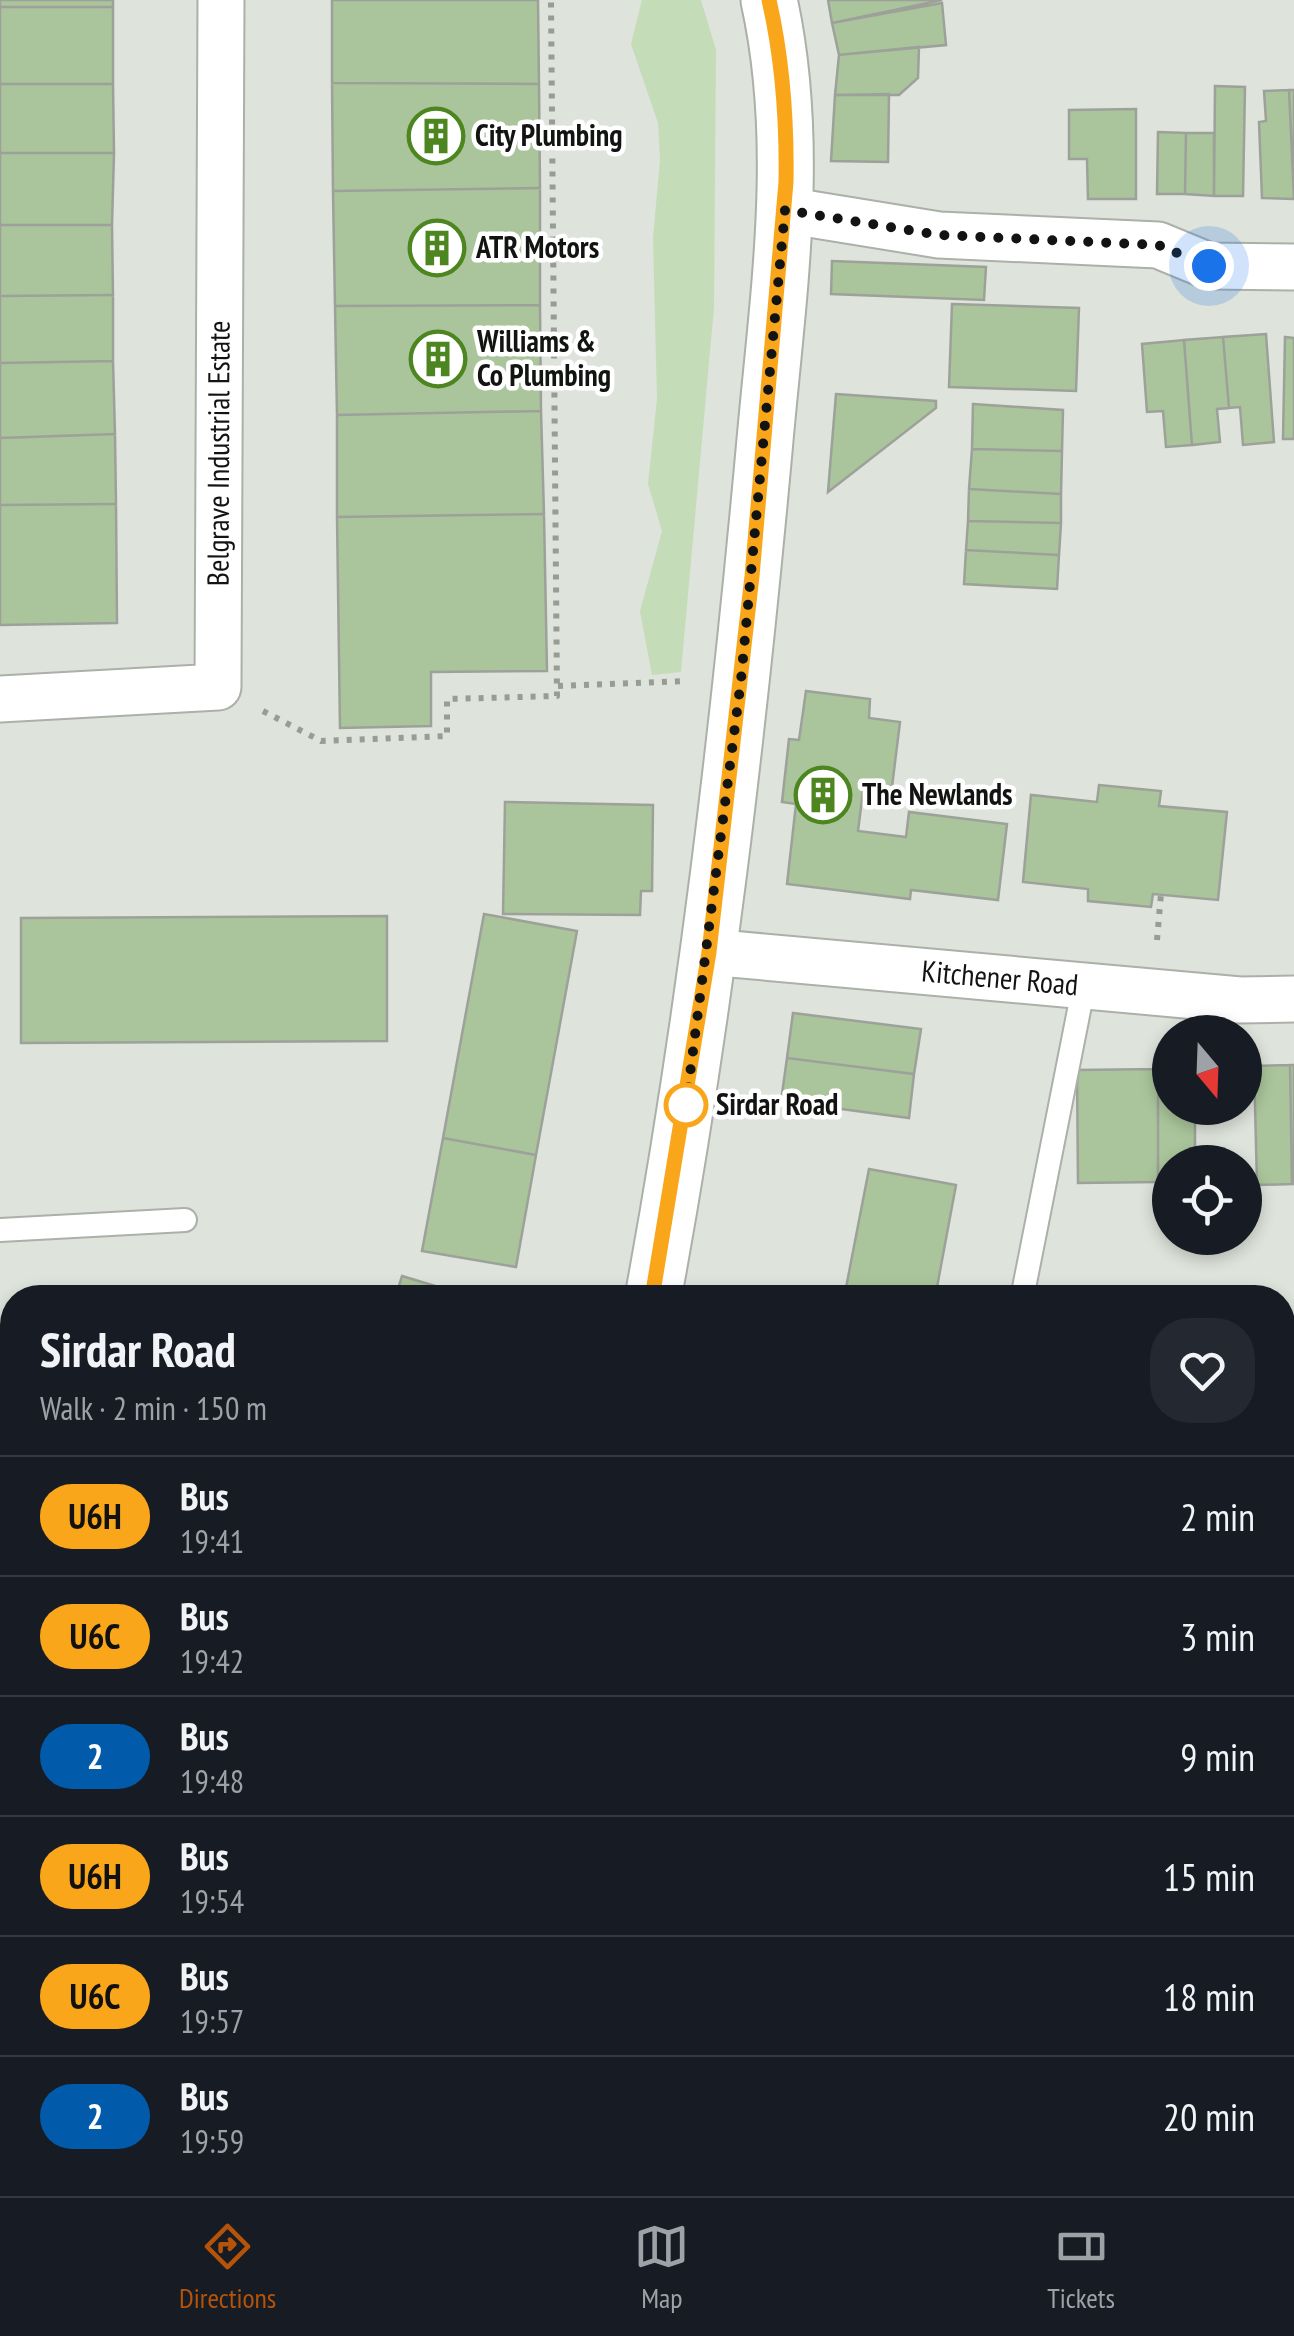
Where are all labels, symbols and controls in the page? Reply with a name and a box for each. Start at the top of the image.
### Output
building icon: City Plumbing [406,106,466,166]
place label: City Plumbing [475,115,622,154]
building icon: ATR Motors [407,218,467,278]
place label: ATR Motors [475,227,599,266]
your location [1184,241,1234,291]
street label: Belgrave Industrial Estate [197,320,238,586]
place label: Williams & Co Plumbing [476,321,611,394]
building icon: Williams & Co Plumbing [408,329,468,389]
building icon: The Newlands [793,765,853,825]
place label: The Newlands [862,774,1013,813]
street label: Kitchener Road [920,950,1080,1003]
north arrow [1152,1015,1262,1125]
map controls [1152,1015,1262,1255]
marker: Sirdar Road [665,1084,707,1126]
place label: Sirdar Road [716,1084,838,1123]
button: locate [1152,1145,1262,1255]
text: Sirdar Road [40,1318,236,1380]
button: heart [1150,1318,1255,1423]
text: Walk · 2 min · 150 m [40,1387,267,1429]
text: Bus [180,1471,229,1520]
text: 2 min [1180,1492,1255,1541]
text: U6H [68,1493,122,1539]
text: 19:41 [180,1520,244,1562]
text: Bus [180,1591,229,1640]
text: 3 min [1180,1612,1255,1661]
text: U6C [70,1613,120,1659]
text: 19:42 [180,1640,244,1682]
text: Bus [180,1711,229,1760]
text: 9 min [1180,1732,1255,1781]
text: 2 [87,1733,103,1779]
text: 19:48 [180,1760,244,1802]
text: Bus [180,1831,229,1880]
text: 15 min [1163,1852,1255,1901]
text: U6H [68,1853,122,1899]
text: 19:54 [180,1880,244,1922]
text: Bus [180,1951,229,2000]
text: 18 min [1163,1972,1255,2021]
text: U6C [70,1973,120,2019]
text: 19:57 [180,2000,244,2042]
text: Bus [180,2071,229,2120]
text: 20 min [1163,2092,1255,2141]
text: 2 [87,2093,103,2139]
text: 19:59 [180,2120,244,2162]
tab: Directions [179,2219,276,2316]
tab: Map [634,2219,689,2316]
tab: Tickets [1047,2219,1115,2316]

